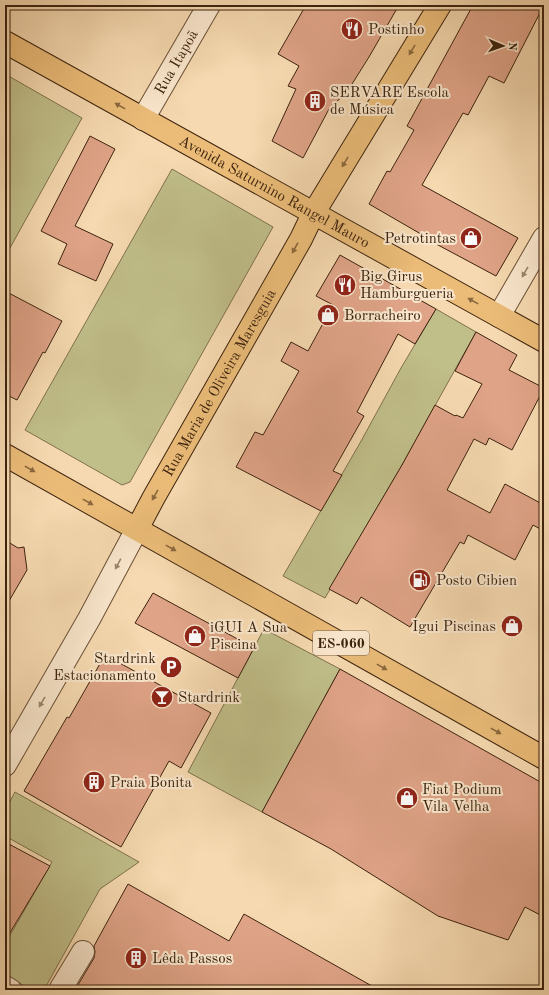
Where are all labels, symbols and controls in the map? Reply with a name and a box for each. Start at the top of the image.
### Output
restaurant icon: Postinho [339,16,365,42]
place label: Postinho [368,23,424,38]
north arrow [483,26,523,66]
street label: Rua Itapoã [153,27,202,97]
text: N [506,42,517,51]
one-way arrow [408,45,416,55]
place label: SERVARE Escola de Música [330,86,449,118]
building icon: SERVARE Escola de Música [302,88,328,114]
one-way arrow [114,103,126,110]
street label: Avenida Saturnino Rangel Mauro [176,134,372,252]
one-way arrow [341,156,348,168]
shop icon: Petrotintas [458,225,484,251]
place label: Petrotintas [384,232,456,247]
one-way arrow [292,242,299,254]
one-way arrow [521,266,528,278]
place label: Big Girus Hamburgueria [360,270,454,302]
restaurant icon: Big Girus Hamburgueria [332,272,358,298]
street label: Rua Maria de Oliveira Maresguia [161,287,280,480]
one-way arrow [467,298,479,305]
shop icon: Borracheiro [315,302,341,328]
place label: Borracheiro [344,309,421,324]
one-way arrow [24,466,35,473]
one-way arrow [152,489,159,501]
one-way arrow [82,499,94,506]
one-way arrow [166,545,177,551]
one-way arrow [115,558,122,569]
fuel station icon: Posto Cibien [407,567,433,593]
place label: Posto Cibien [436,574,517,589]
shop icon: Igui Piscinas [499,613,525,639]
place label: Igui Piscinas [412,620,496,635]
place label: iGUI A Sua Piscina [210,621,288,653]
shop icon: iGUI A Sua Piscina [182,623,208,649]
road number: ES-060 [313,631,369,655]
place label: Stardrink Estacionamento [53,652,156,684]
parking icon: Stardrink Estacionamento [158,654,184,680]
one-way arrow [376,663,388,670]
bar icon: Stardrink [149,684,175,710]
place label: Stardrink [178,691,240,706]
one-way arrow [38,696,45,708]
one-way arrow [490,727,502,734]
building icon: Praia Bonita [81,769,107,795]
place label: Praia Bonita [110,776,193,791]
place label: Fiat Podium Vila Velha [422,783,502,815]
shop icon: Fiat Podium Vila Velha [394,785,420,811]
building icon: Lêda Passos [123,945,149,971]
place label: Lêda Passos [152,952,232,967]

